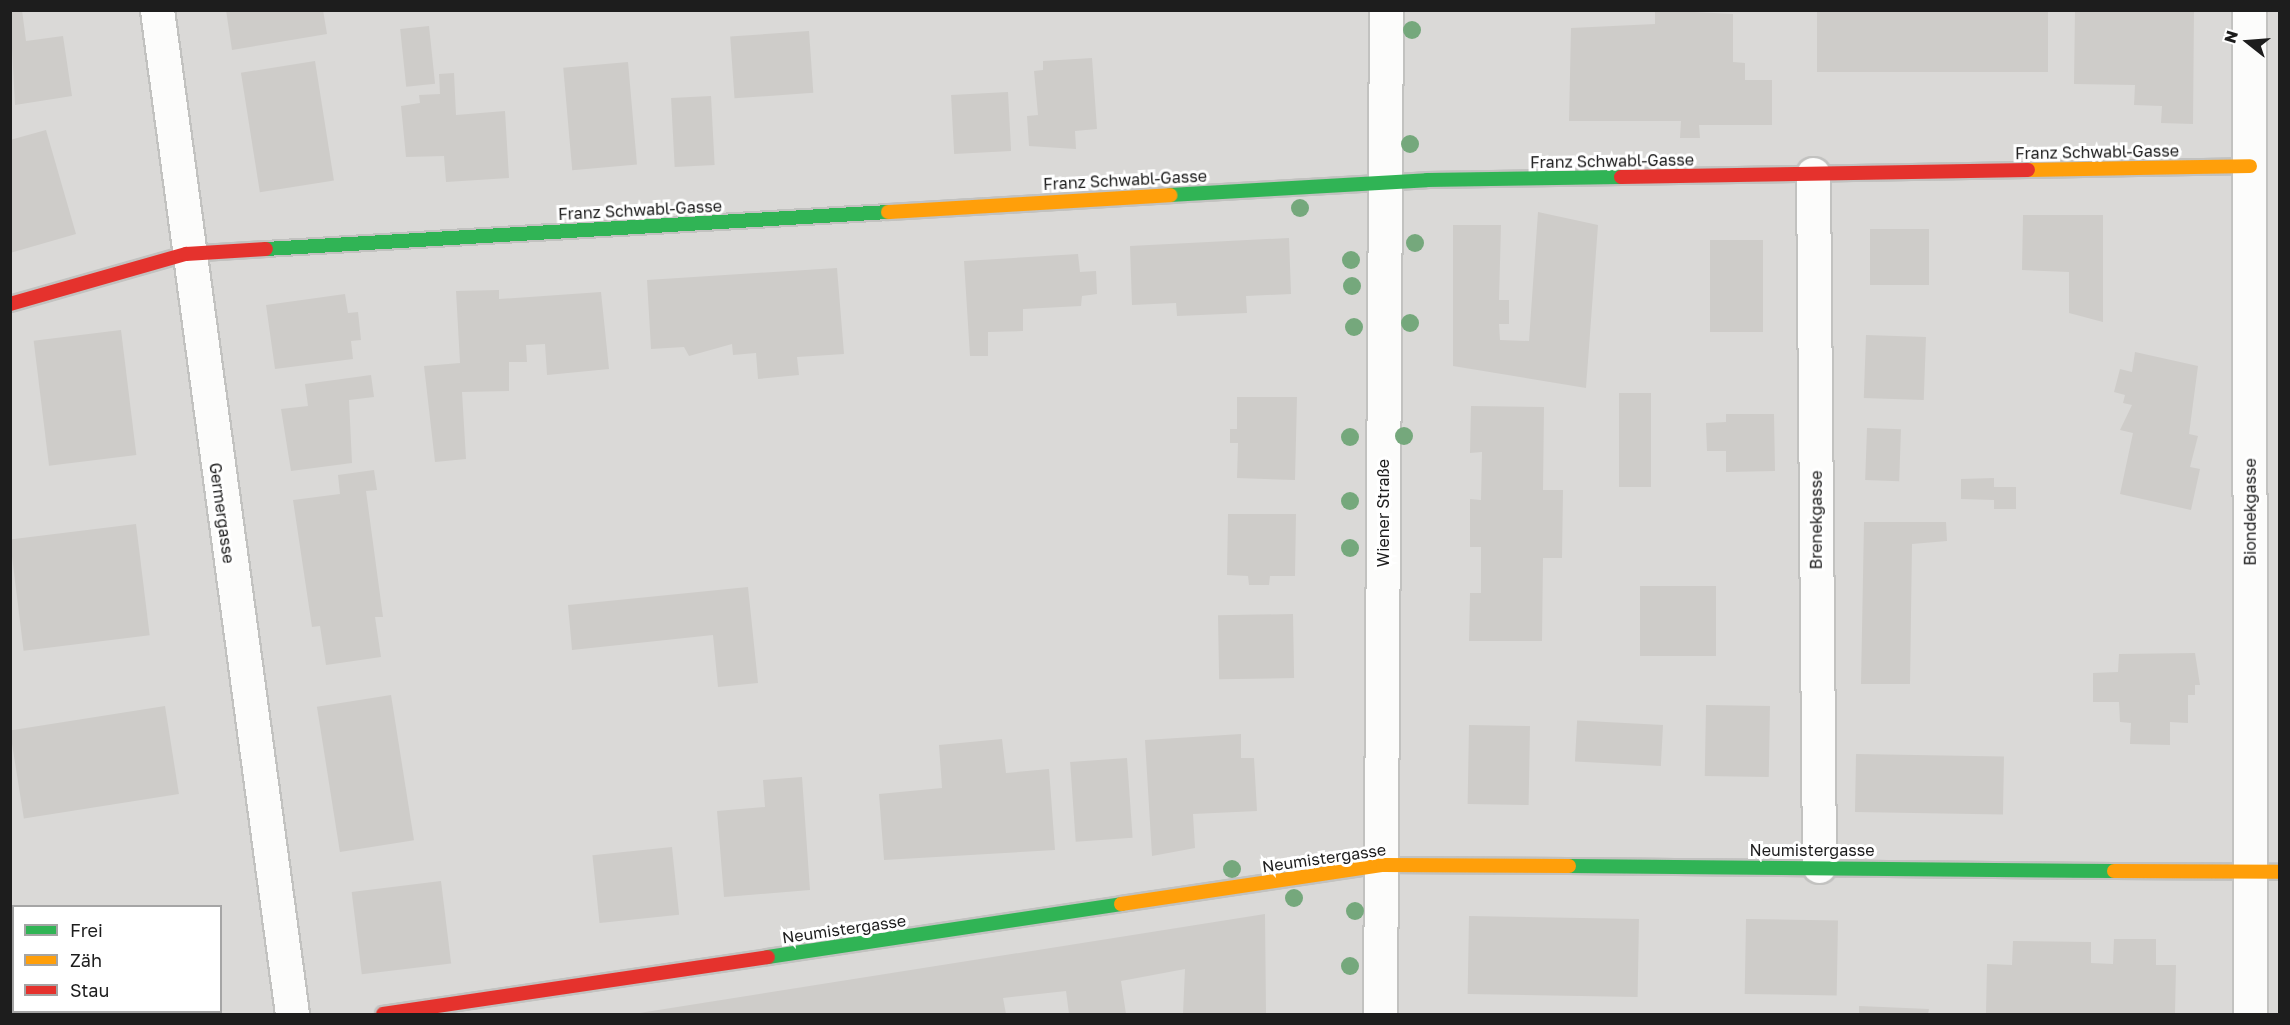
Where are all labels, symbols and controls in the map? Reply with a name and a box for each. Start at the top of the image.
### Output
north arrow [2218,12,2278,72]
text: N [2219,28,2242,45]
street label: Franz Schwabl-Gasse [2015,141,2179,163]
street label: Franz Schwabl-Gasse [1530,150,1694,172]
street label: Franz Schwabl-Gasse [1043,166,1207,194]
street label: Franz Schwabl-Gasse [558,196,722,224]
street label: Biondekgasse [2240,458,2260,566]
street label: Wiener Straße [1373,459,1393,567]
street label: Germergasse [205,461,239,565]
street label: Brenekgasse [1806,470,1826,570]
street label: Neumistergasse [1261,840,1387,876]
street label: Neumistergasse [1750,840,1874,860]
legend [12,905,222,1013]
street label: Neumistergasse [781,911,907,947]
text: Frei [70,919,103,941]
text: Zäh [70,949,102,971]
text: Stau [70,979,109,1001]

